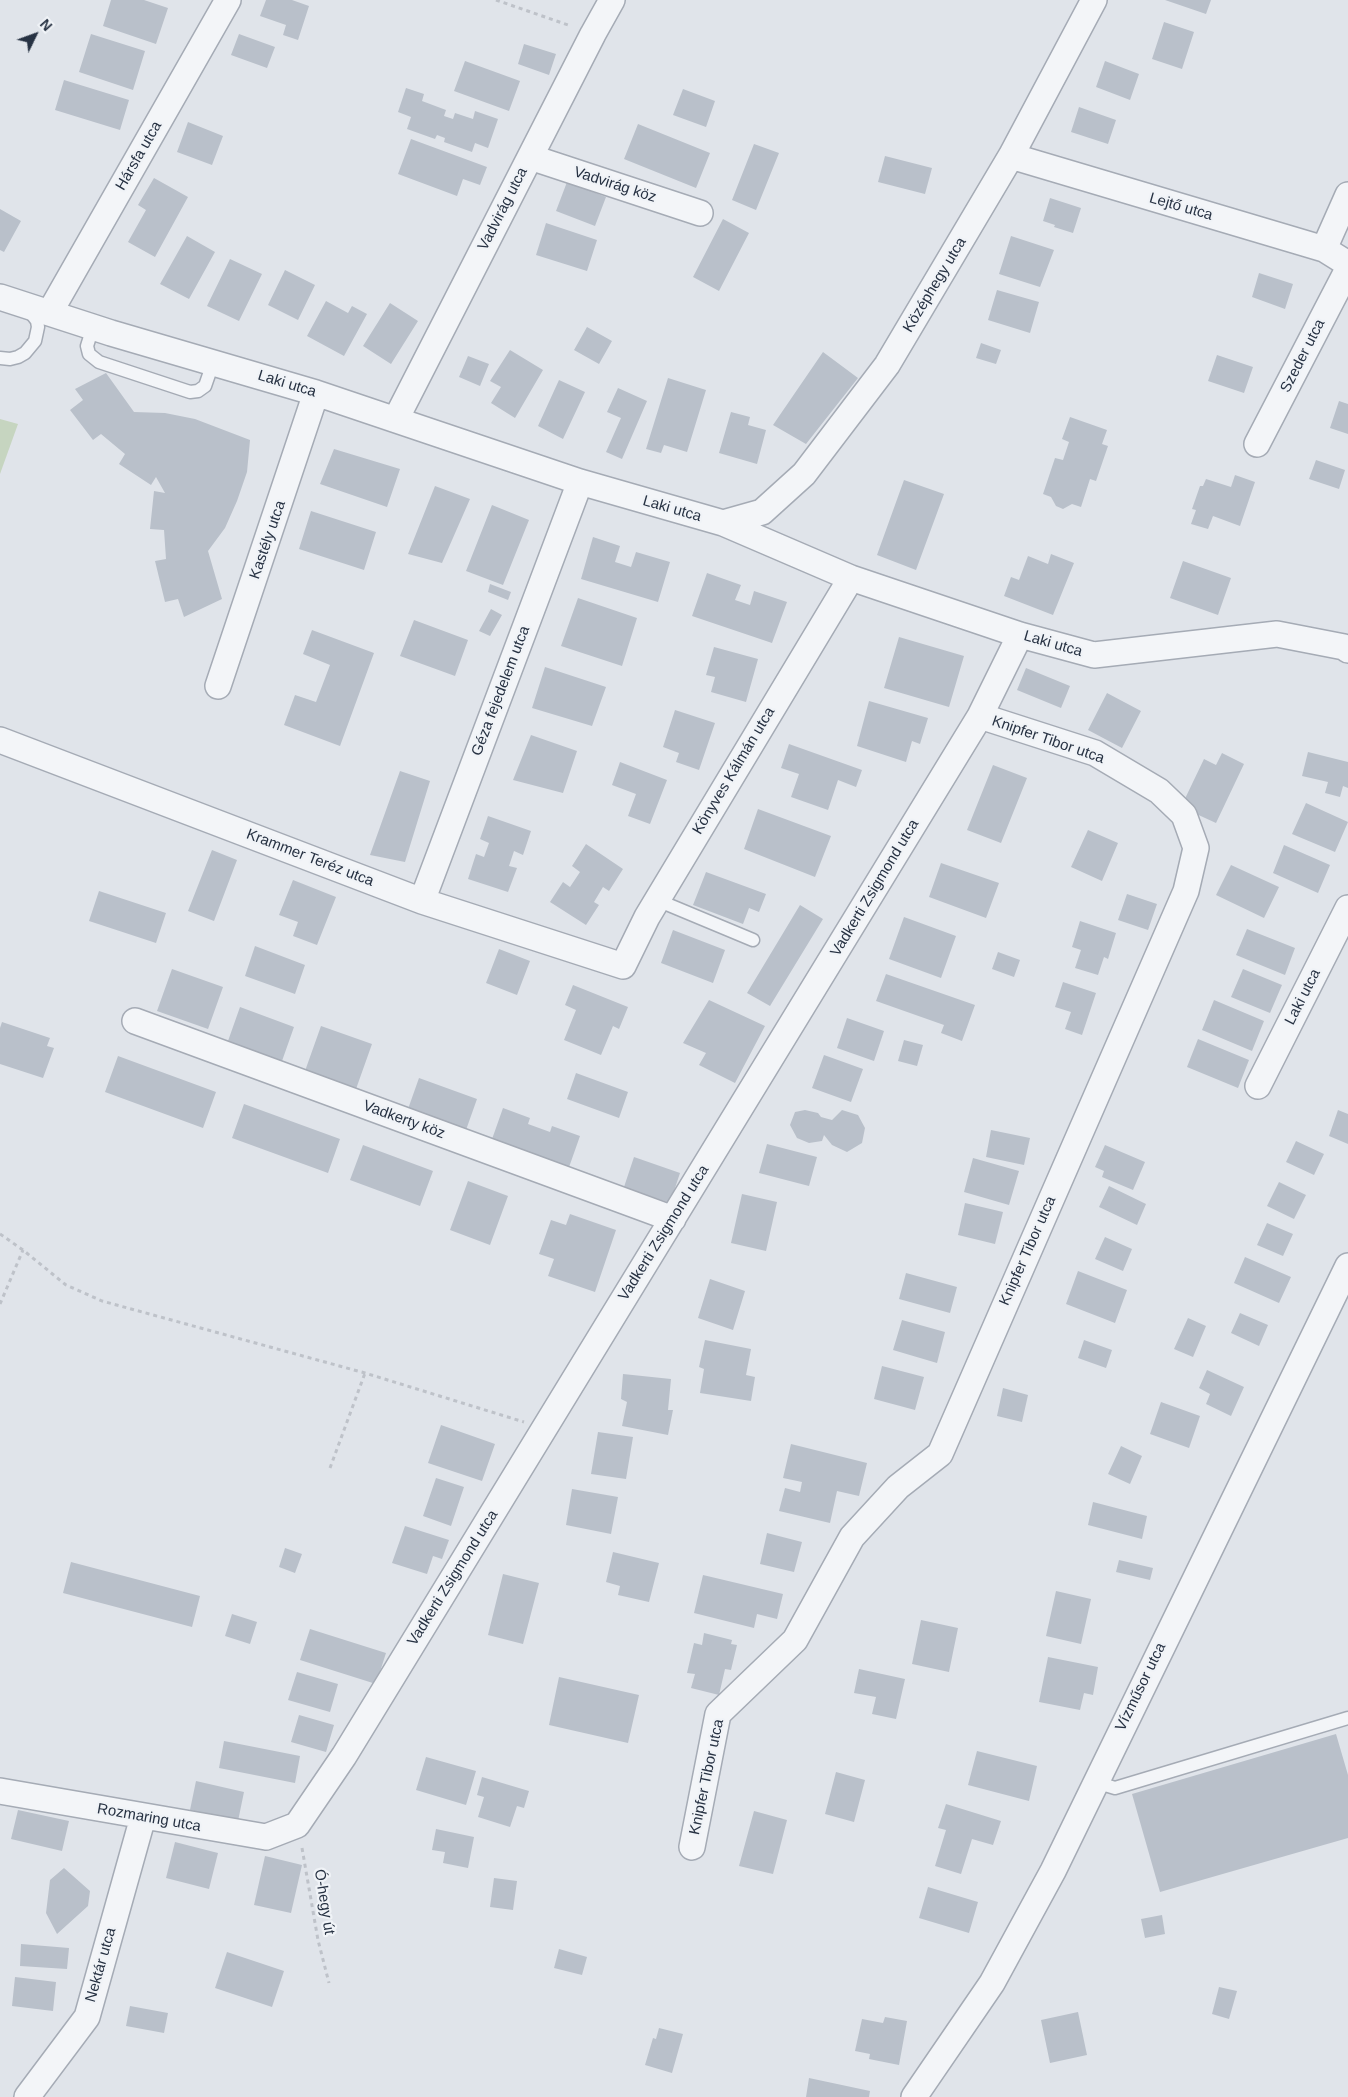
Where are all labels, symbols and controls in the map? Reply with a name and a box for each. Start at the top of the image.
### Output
north arrow [10,10,60,60]
text: N [37,16,55,34]
street label: Hársfa utca [112,118,166,194]
street label: Vadvirág köz [572,163,658,207]
street label: Vadvirág utca [474,165,532,253]
street label: Lejtő utca [1147,189,1215,225]
street label: Középhegy utca [900,234,970,336]
street label: Szeder utca [1277,316,1329,396]
street label: Laki utca [256,367,318,401]
street label: Laki utca [641,492,703,526]
street label: Kastély utca [246,498,290,582]
street label: Géza fejedelem utca [468,624,534,758]
street label: Laki utca [1022,627,1084,661]
street label: Könyves Kálmán utca [689,704,779,838]
street label: Knipfer Tibor utca [989,712,1107,768]
street label: Vadkerti Zsigmond utca [827,816,923,960]
street label: Krammer Teréz utca [244,825,376,891]
street label: Laki utca [1281,966,1325,1028]
street label: Vadkerty köz [361,1097,447,1143]
street label: Vadkerti Zsigmond utca [615,1162,713,1304]
street label: Knipfer Tibor utca [996,1194,1060,1308]
street label: Vadkerti Zsigmond utca [404,1507,502,1649]
street label: Vízműsor utca [1112,1640,1170,1734]
street label: Knipfer Tibor utca [686,1718,728,1836]
street label: Rozmaring utca [96,1800,202,1836]
street label: Ó-hegy út [310,1868,338,1936]
street label: Nektár utca [82,1926,120,2004]

